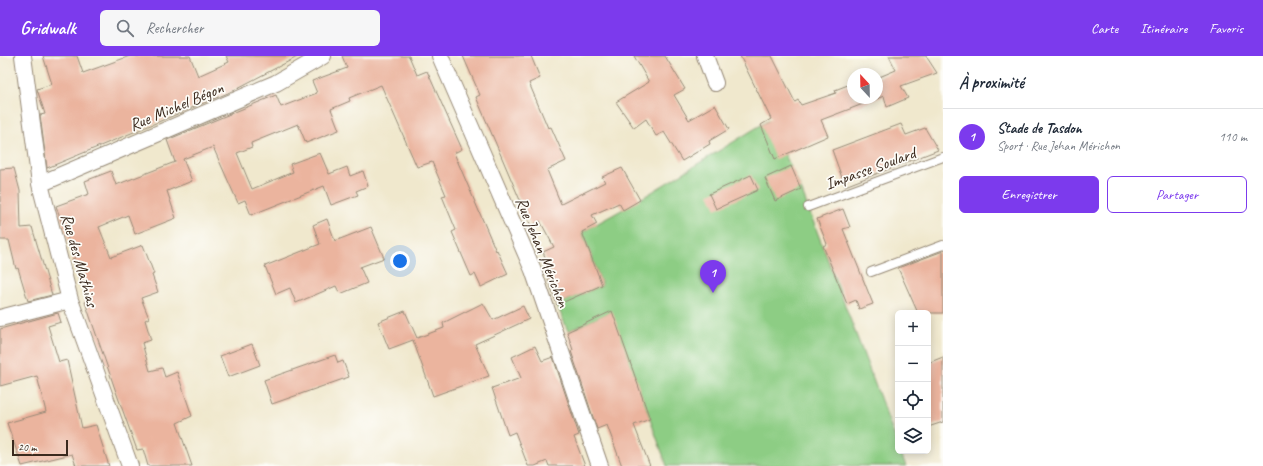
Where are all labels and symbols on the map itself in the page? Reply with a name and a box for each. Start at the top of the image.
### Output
north arrow [847,68,883,104]
street label: Rue Michel Bégon [126,77,227,136]
street label: Impasse Soulard [822,142,920,194]
street label: Rue Jehan Mérichon [511,194,575,312]
street label: Rue des Mathias [56,211,103,310]
your location [390,251,410,271]
pin: 1 [700,260,726,293]
scale bar [12,438,68,457]

